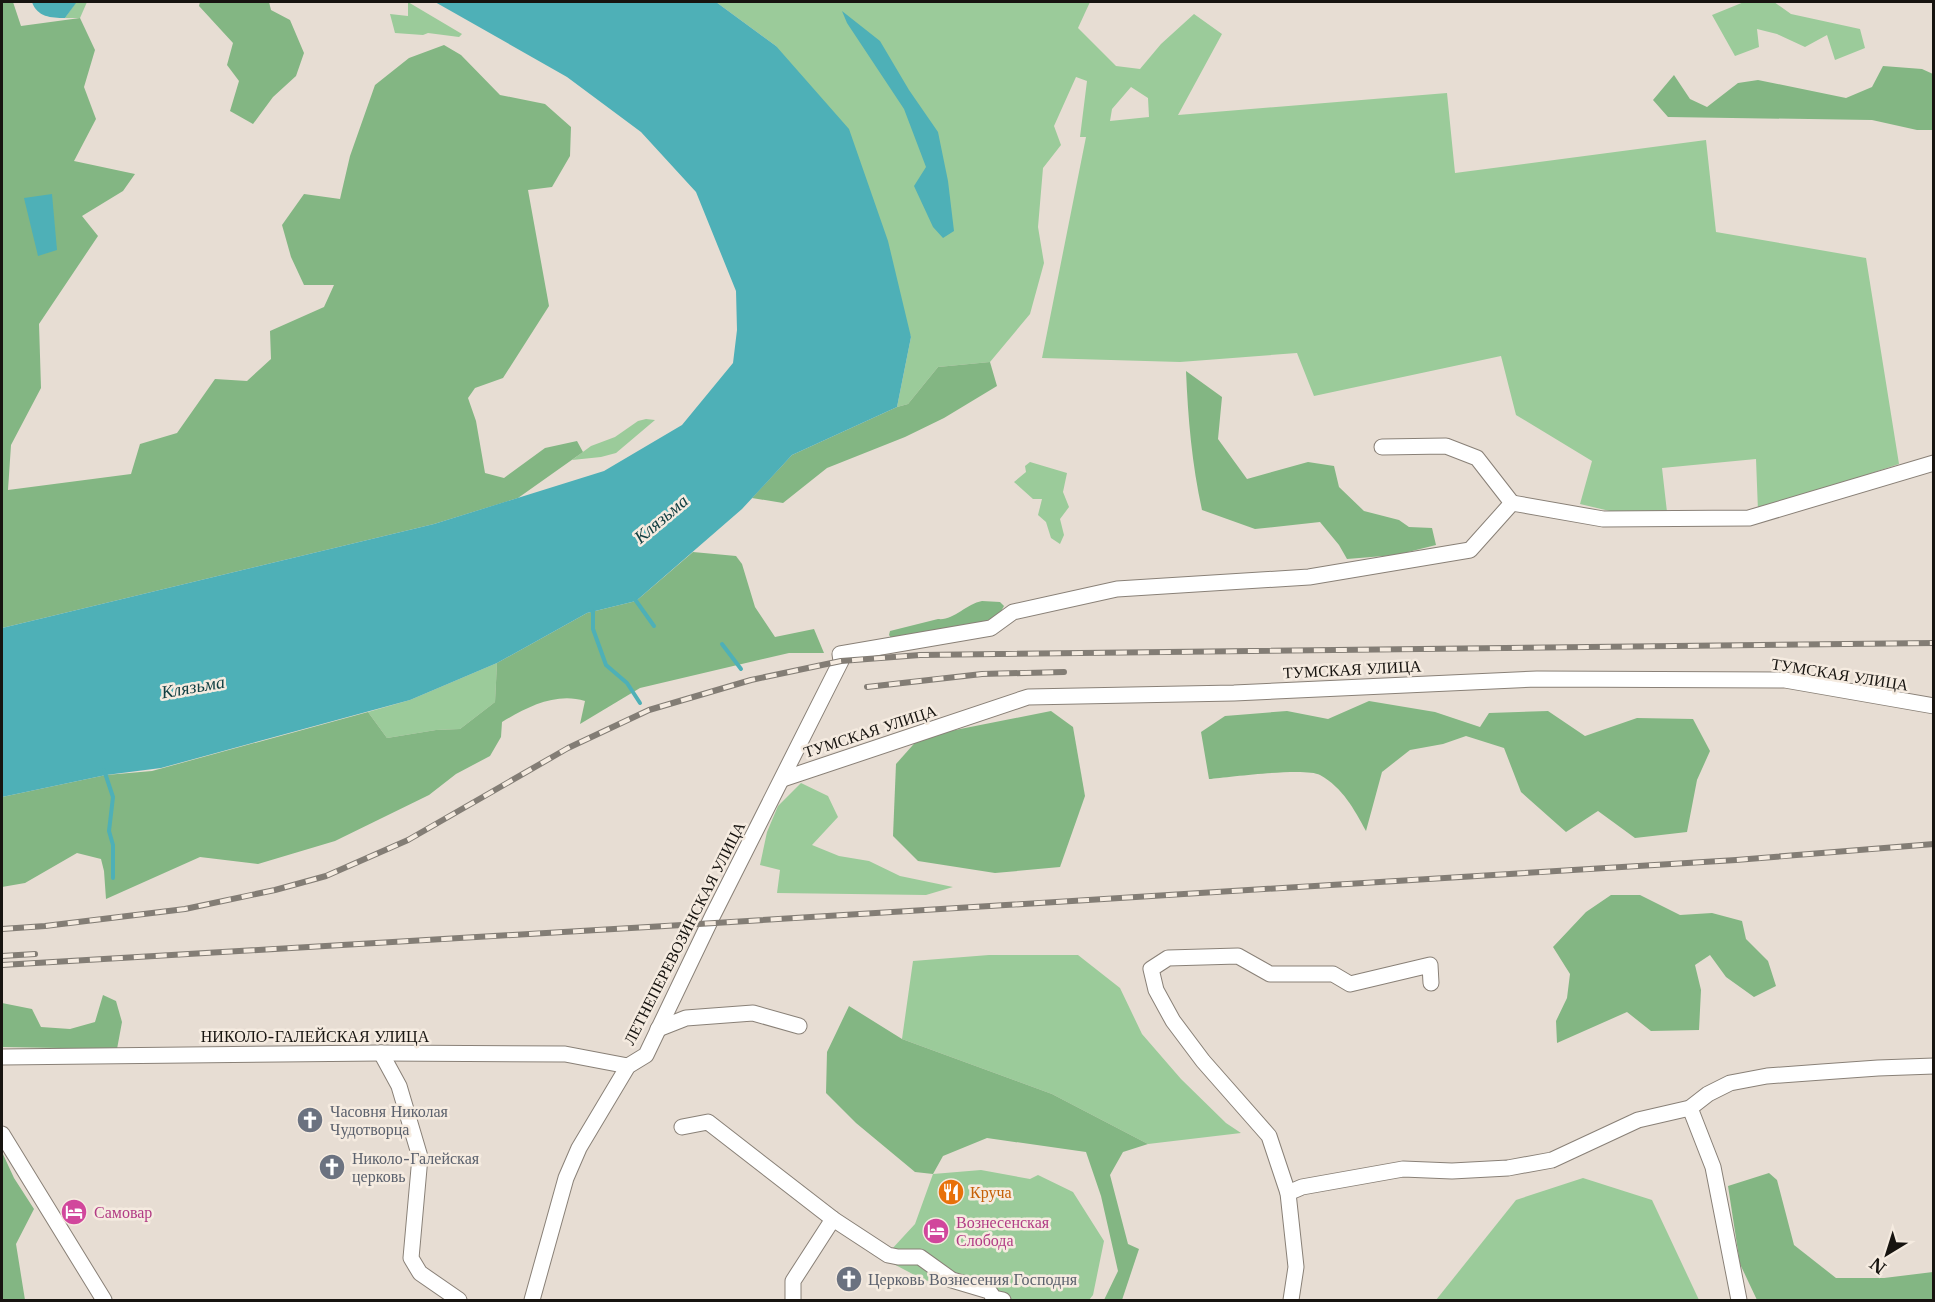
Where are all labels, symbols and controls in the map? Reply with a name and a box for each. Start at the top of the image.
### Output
water label: Клязьма [629,490,693,549]
street label: ТУМСКАЯ УЛИЦА [1770,653,1910,695]
street label: ТУМСКАЯ УЛИЦА [1282,655,1422,683]
water label: Клязьма [159,671,226,704]
street label: ТУМСКАЯ УЛИЦА [801,700,939,762]
street label: ЛЕТНЕПЕРЕВОЗИНСКАЯ УЛИЦА [619,817,749,1048]
street label: НИКОЛО-ГАЛЕЙСКАЯ УЛИЦА [201,1026,430,1046]
place label: Часовня Николая Чудотворца [330,1101,449,1139]
church icon: Часовня Николая Чудотворца [295,1105,325,1135]
place label: Николо-Галейская церковь [352,1148,480,1186]
church icon: Николо-Галейская церковь [317,1152,347,1182]
restaurant icon: Круча [936,1177,966,1207]
place label: Круча [970,1182,1012,1202]
hotel icon: Самовар [59,1197,89,1227]
place label: Самовар [94,1202,152,1222]
place label: Вознесенская Слобода [956,1212,1050,1250]
hotel icon: Вознесенская Слобода [921,1216,951,1246]
north arrow [1857,1224,1917,1284]
text: N [1866,1253,1890,1278]
church icon: Церковь Вознесения Господня [834,1264,864,1294]
place label: Церковь Вознесения Господня [868,1269,1078,1289]

